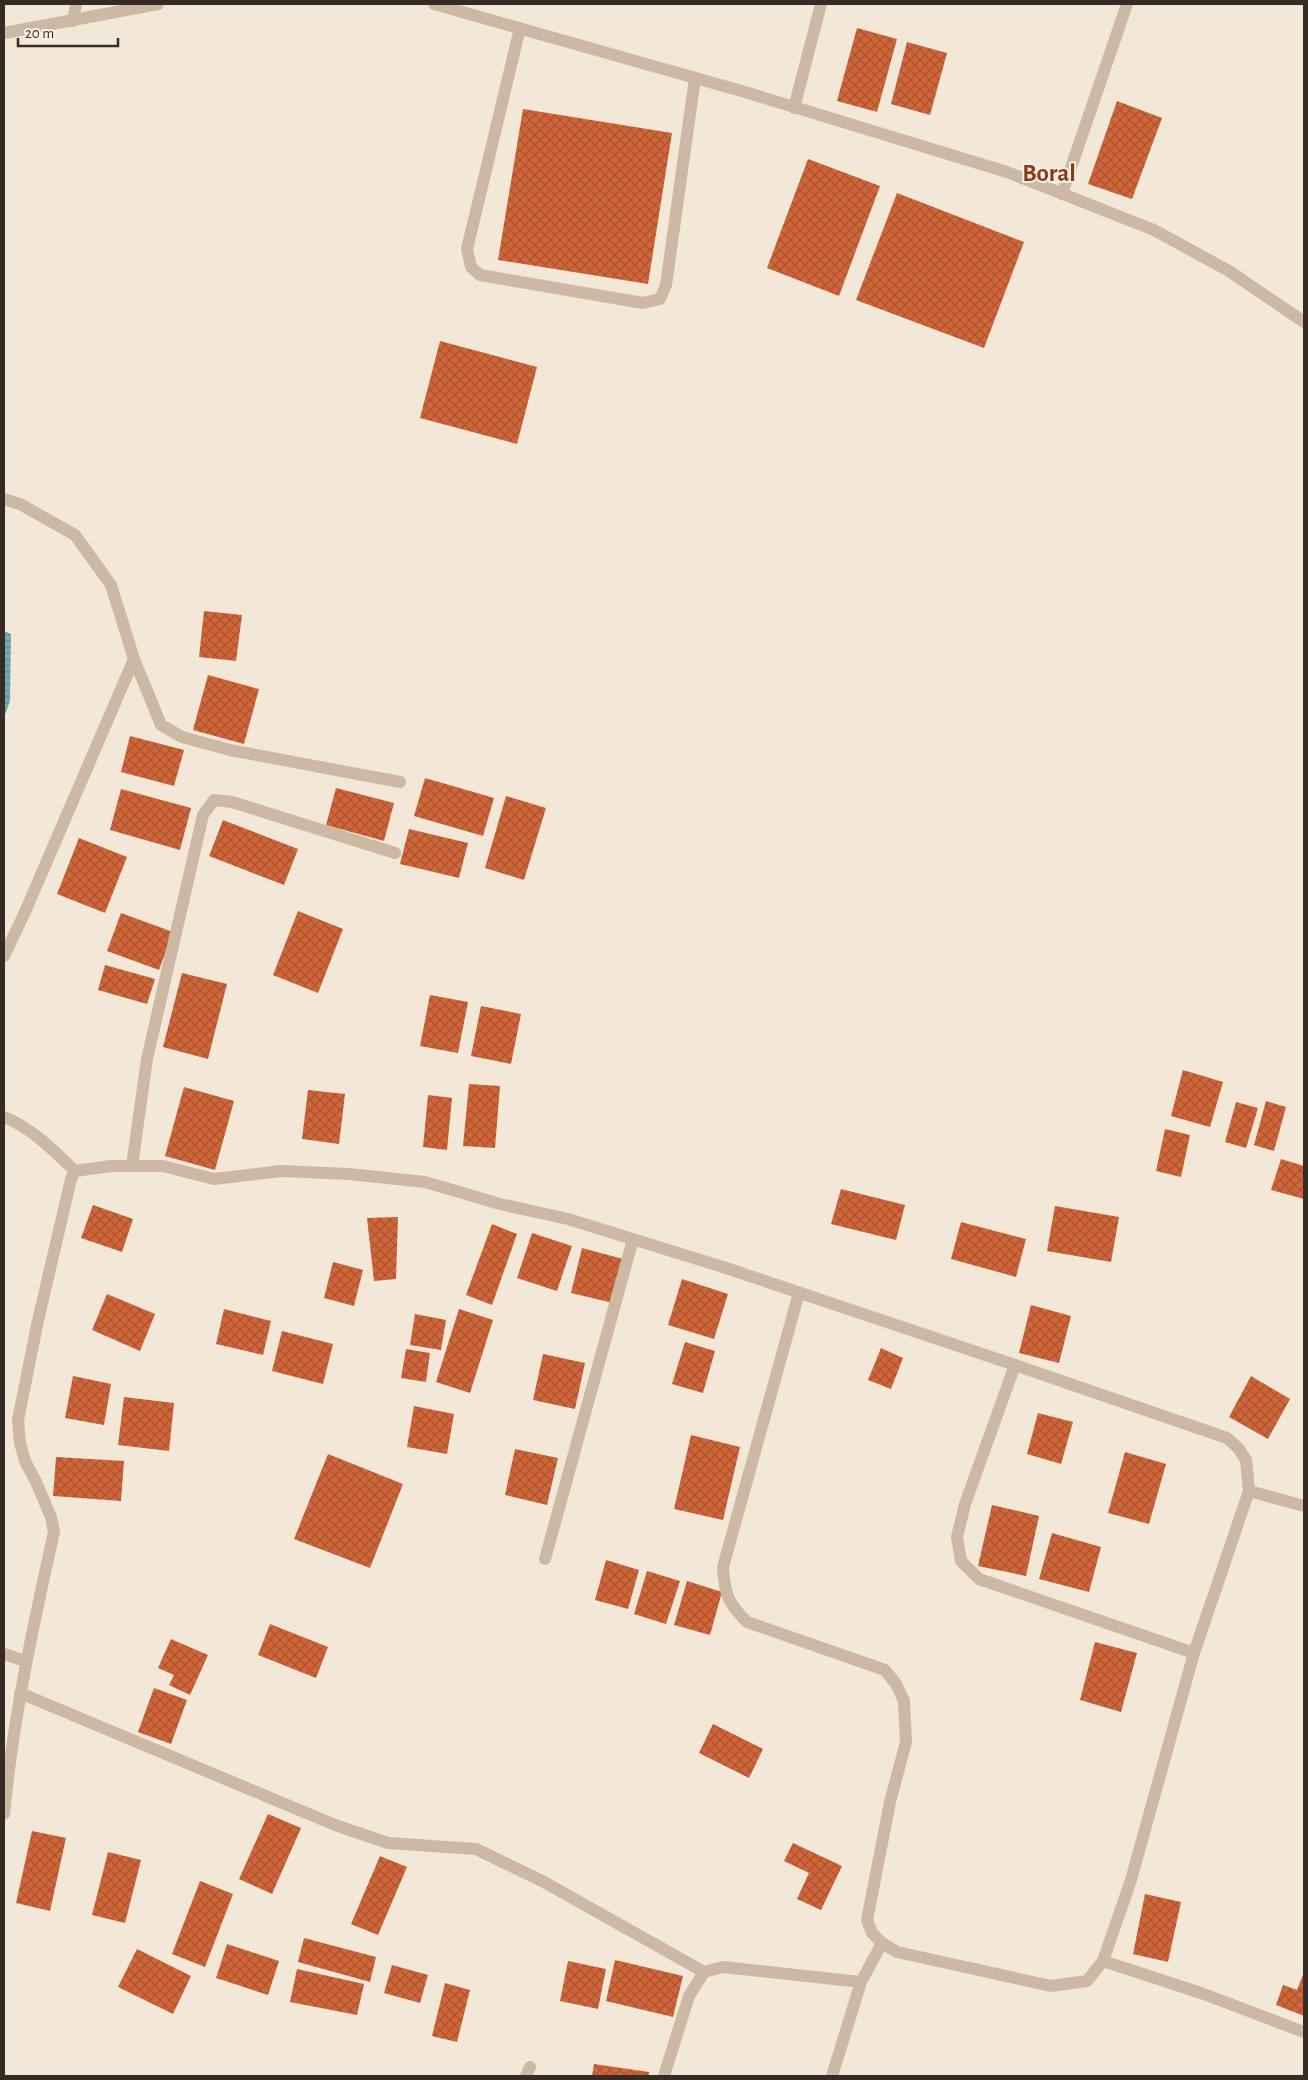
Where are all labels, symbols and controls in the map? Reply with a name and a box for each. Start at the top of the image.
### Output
scale bar [18,15,118,47]
text: 20 m [25,26,54,41]
district label: Boral [1022,161,1076,186]

